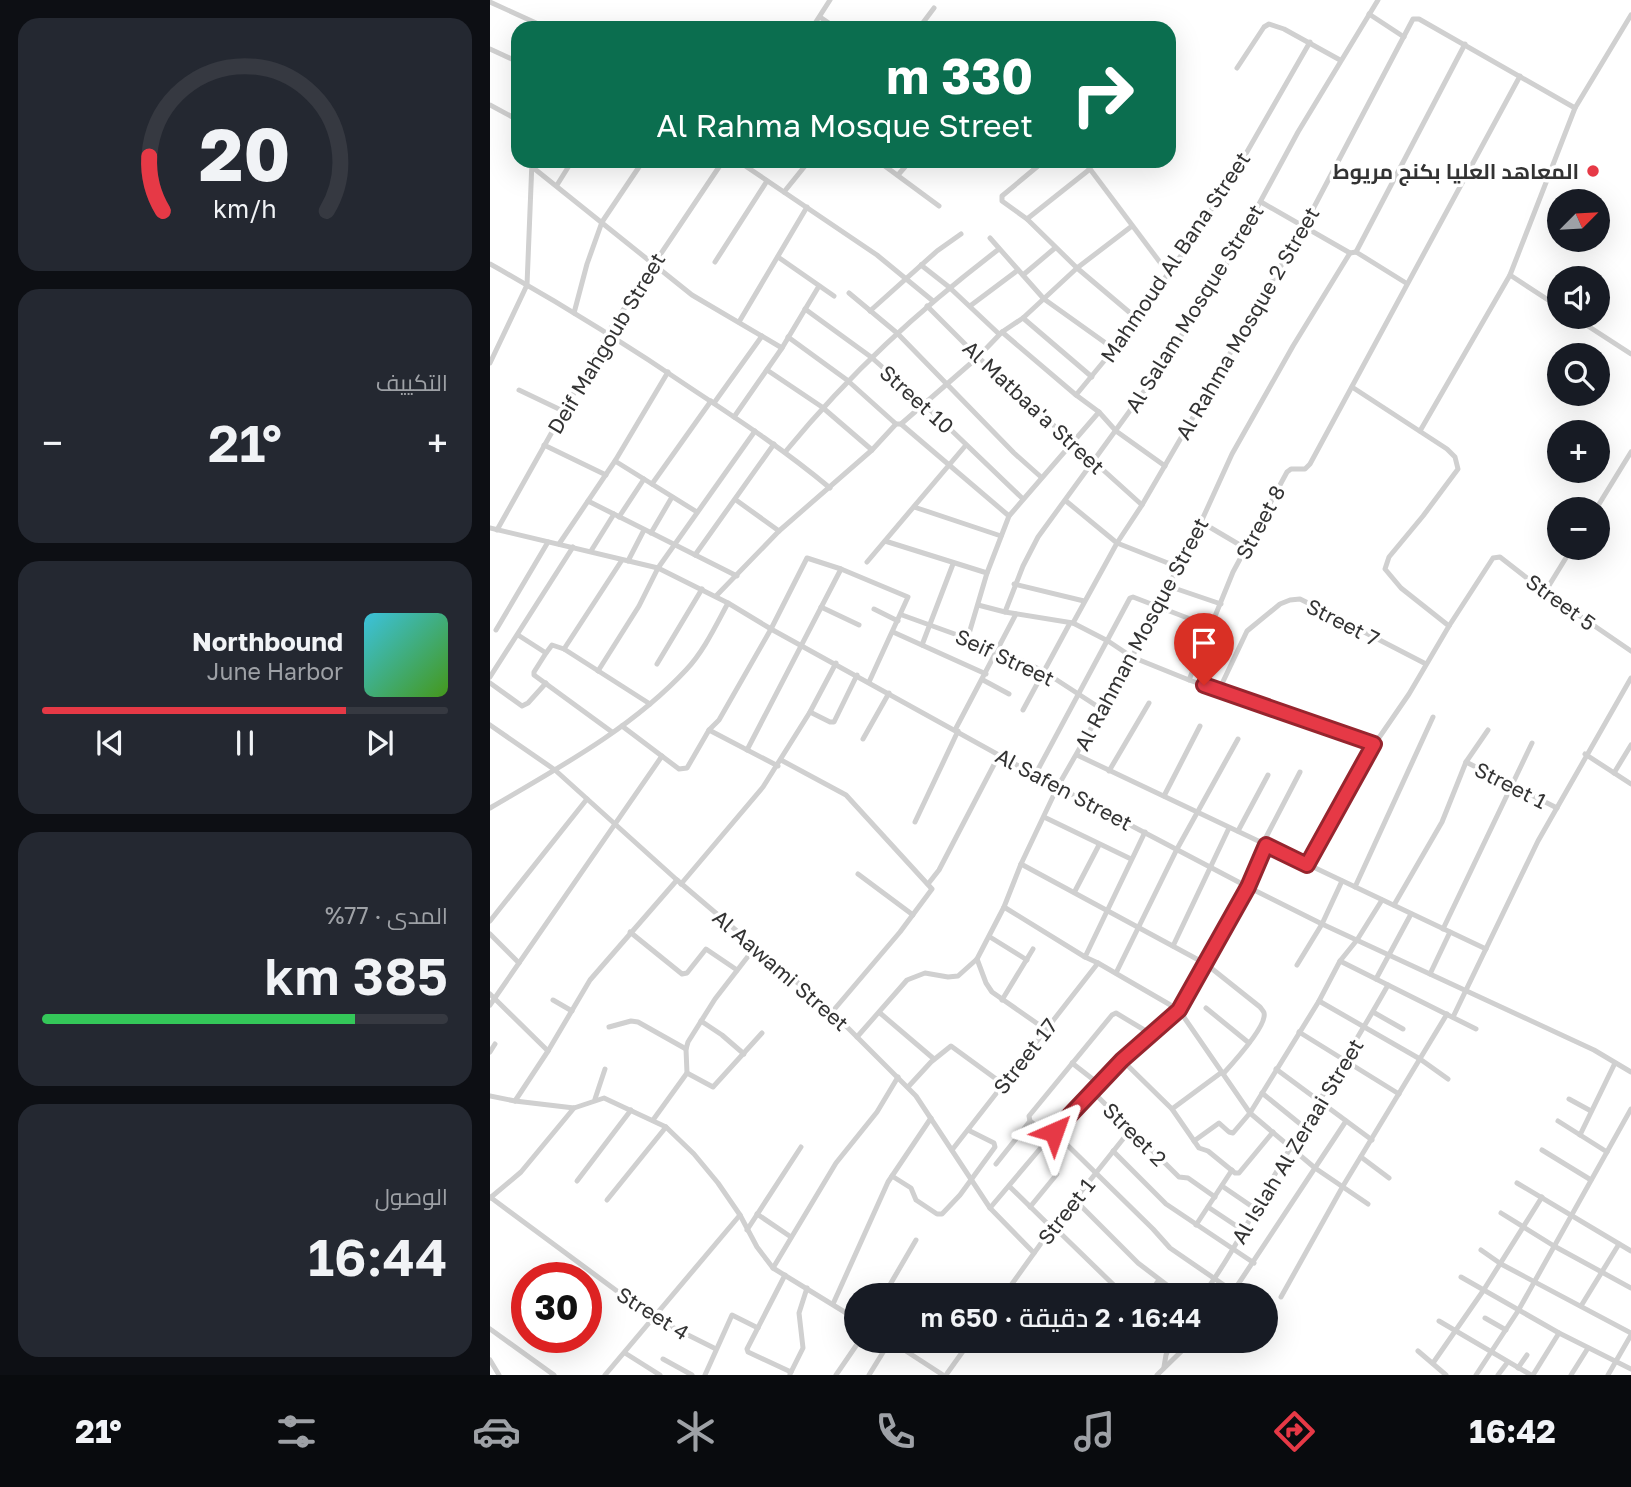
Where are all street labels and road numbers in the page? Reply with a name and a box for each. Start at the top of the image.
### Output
street label: Mahmoud Al Bana Street [1095,147,1255,367]
street label: Al Salam Mosque Street [1119,199,1269,417]
street label: Al Rahma Mosque 2 Street [1170,202,1324,444]
street label: Deif Mahgoub Street [542,248,670,438]
street label: Al Matbaa'a Street [958,335,1110,479]
street label: Street 10 [875,359,959,439]
street label: Street 8 [1230,480,1290,564]
street label: Al Rahman Mosque Street [1068,513,1214,755]
street label: Street 5 [1521,568,1601,636]
street label: Street 7 [1302,593,1384,651]
street label: Seif Street [951,623,1059,691]
street label: Al Safen Street [991,742,1137,836]
street label: Street 1 [1471,756,1551,814]
street label: Al Aawami Street [708,904,854,1036]
street label: Street 17 [987,1013,1063,1099]
street label: Al Islah Al Zeraai Street [1225,1034,1369,1248]
street label: Street 2 [1098,1097,1172,1171]
street label: Street 1 [1032,1172,1100,1250]
street label: Street 4 [612,1281,694,1345]

